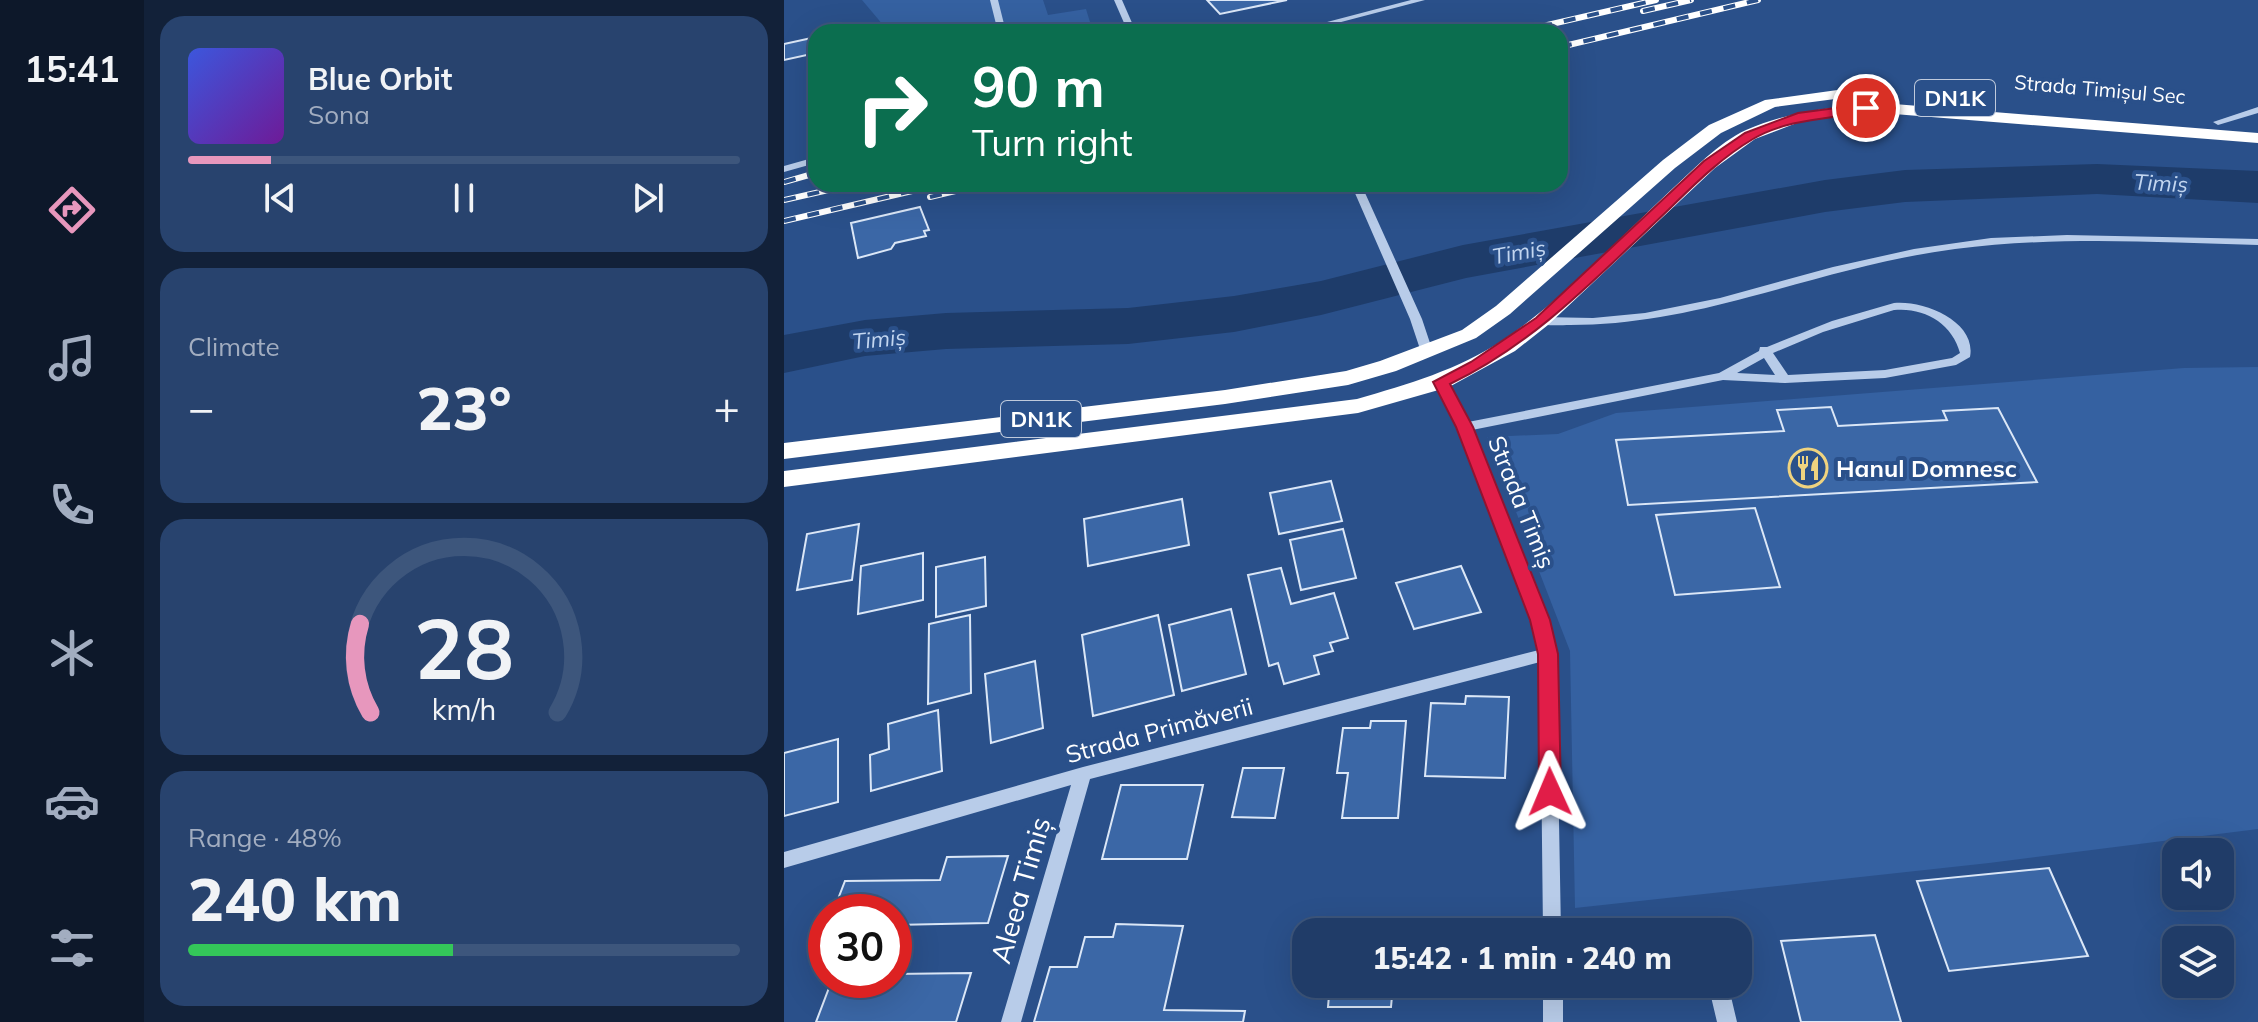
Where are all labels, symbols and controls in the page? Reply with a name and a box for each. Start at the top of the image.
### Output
text: 15:41 [24,46,120,91]
text: 90 m [972,51,1105,121]
icon: right [840,56,944,160]
text: Blue Orbit [308,60,452,98]
street label: Strada Timișul Sec [2013,69,2187,110]
pin [1832,74,1900,142]
road number: DN1K [1915,80,1995,116]
icon: arrive [1844,86,1888,130]
text: Sona [308,98,370,131]
text: Turn right [972,120,1133,165]
water label: Timiș [2133,168,2189,198]
icon: previous [258,176,302,220]
icon: pause [442,176,486,220]
icon: next [626,176,670,220]
icon: directions [44,182,100,238]
water label: Timiș [1490,234,1548,270]
water label: Timiș [851,323,907,355]
icon: music [44,330,100,386]
text: Climate [188,330,280,363]
text: 23° [416,370,512,445]
text: − [188,380,214,435]
text: + [714,380,740,435]
road number: DN1K [1001,401,1081,437]
street label: Strada Timiș [1481,431,1562,573]
restaurant icon: Hanul Domnesc [1787,447,1829,489]
place label: Hanul Domnesc [1836,453,2017,483]
icon: phone [44,477,100,533]
text: 28 [414,594,514,699]
icon: climate [44,625,100,681]
text: km/h [432,691,496,727]
street label: Strada Primăverii [1062,691,1256,769]
position arrow [1508,750,1592,834]
icon: car [44,773,100,829]
street label: Aleea Timiș [982,813,1059,967]
text: Range · 48% [188,821,342,854]
map controls [2162,838,2234,998]
button: sound [2162,838,2234,910]
text: 240 km [188,861,402,936]
speed limit sign: 30 [808,894,912,998]
icon: filters [44,920,100,976]
button: layers [2162,926,2234,998]
text: 15:42 · 1 min · 240 m [1372,939,1672,977]

